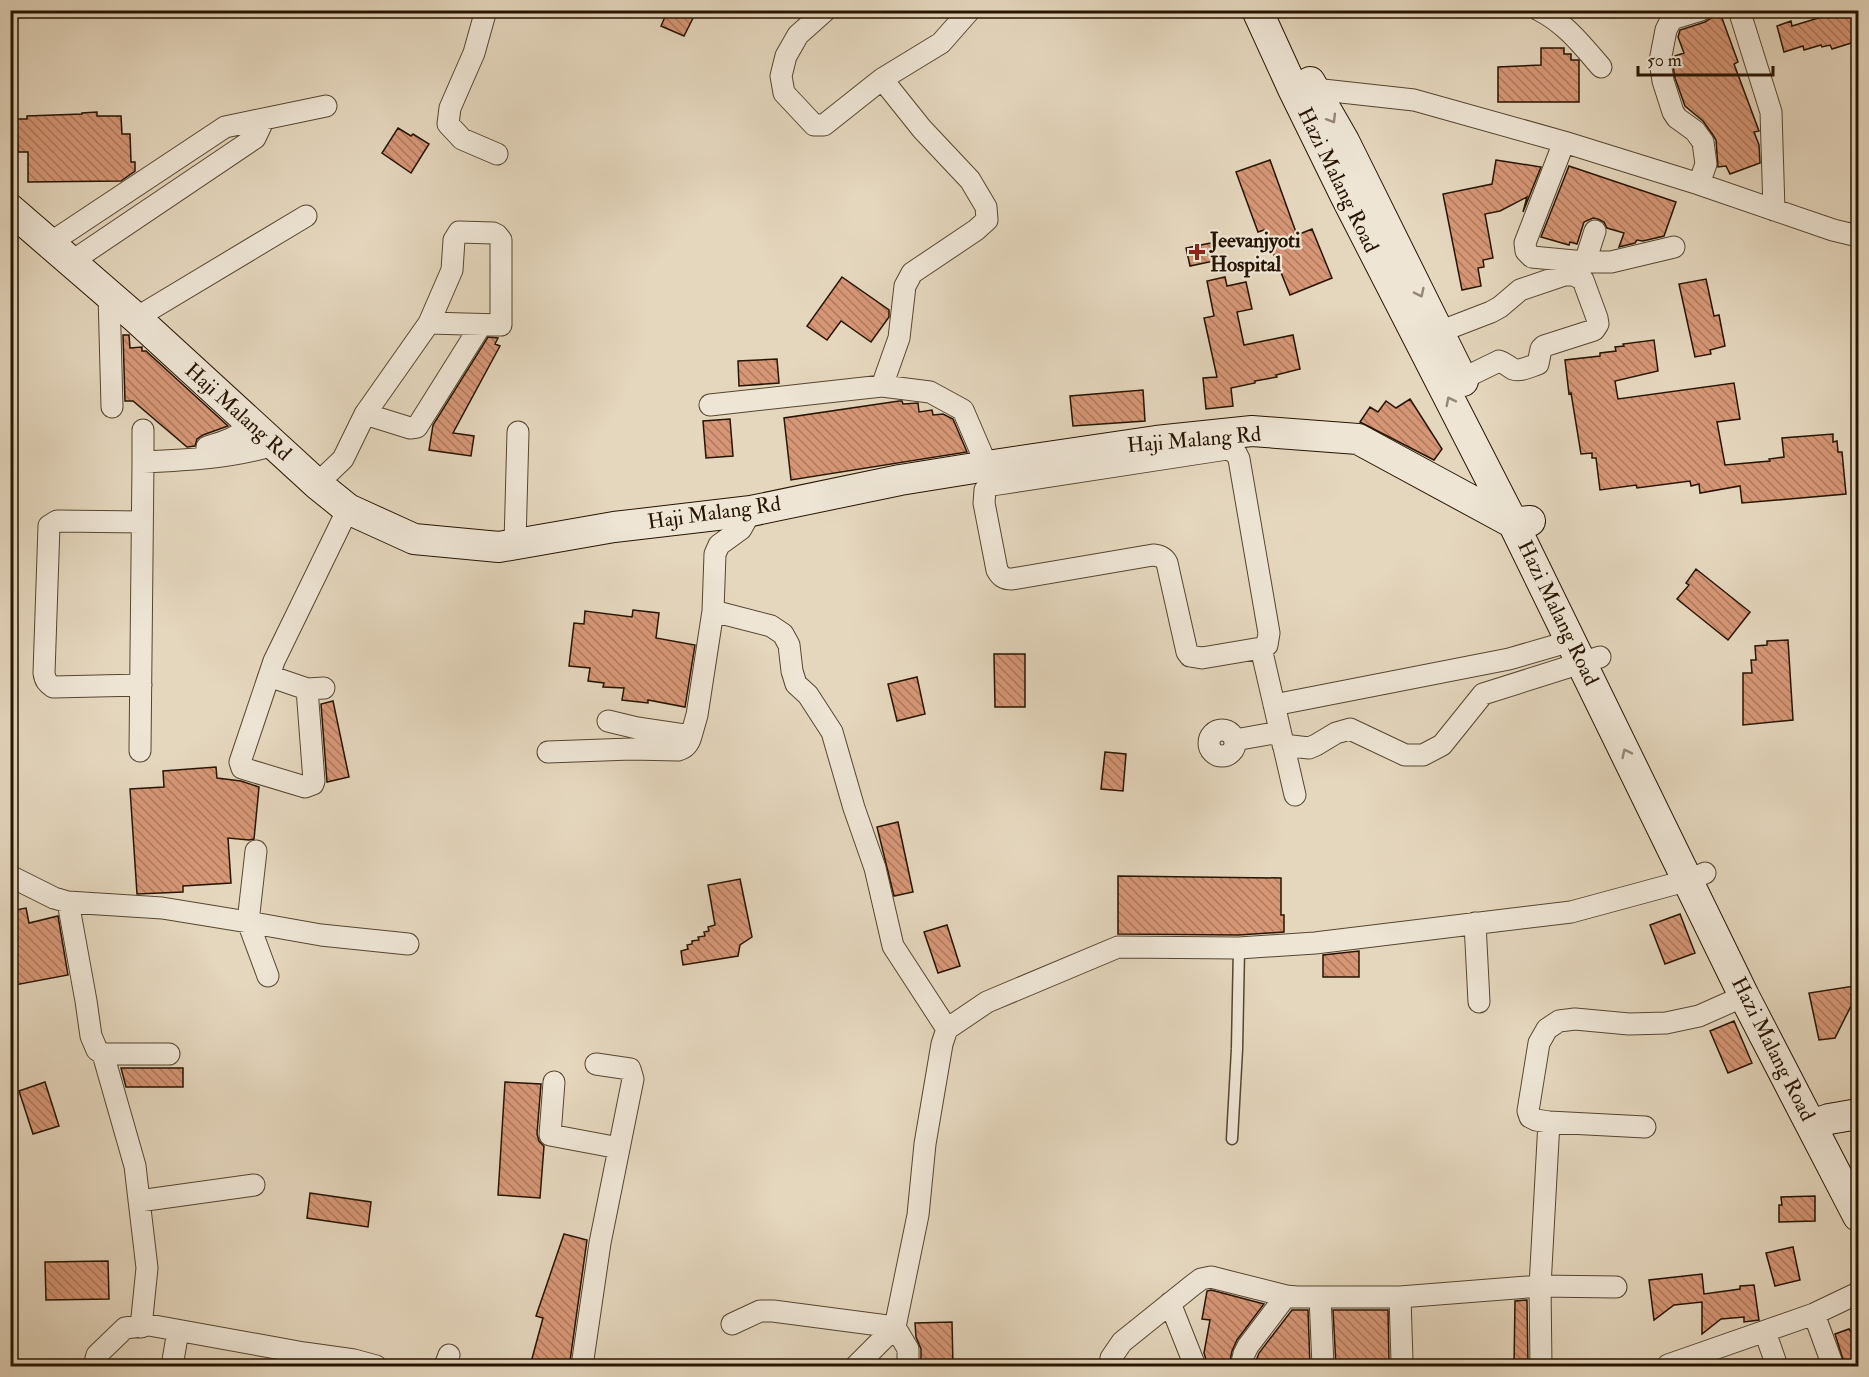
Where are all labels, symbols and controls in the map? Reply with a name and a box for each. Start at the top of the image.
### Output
scale bar [1638,39,1773,77]
text: 50 m [1647,49,1682,72]
street label: Hazi Malang Road [1291,103,1385,258]
one-way arrow [1324,113,1336,124]
place label: Jeevanjyoti Hospital [1209,227,1301,278]
marker: Jeevanjyoti Hospital [1188,243,1206,261]
one-way arrow [1412,287,1424,298]
street label: Haji Malang Rd [179,357,297,467]
one-way arrow [1446,396,1458,407]
street label: Haji Malang Rd [1126,421,1263,459]
street label: Haji Malang Rd [646,490,783,536]
street label: Hazi Malang Road [1511,536,1605,691]
one-way arrow [1621,749,1633,760]
street label: Hazi Malang Road [1725,972,1821,1126]

